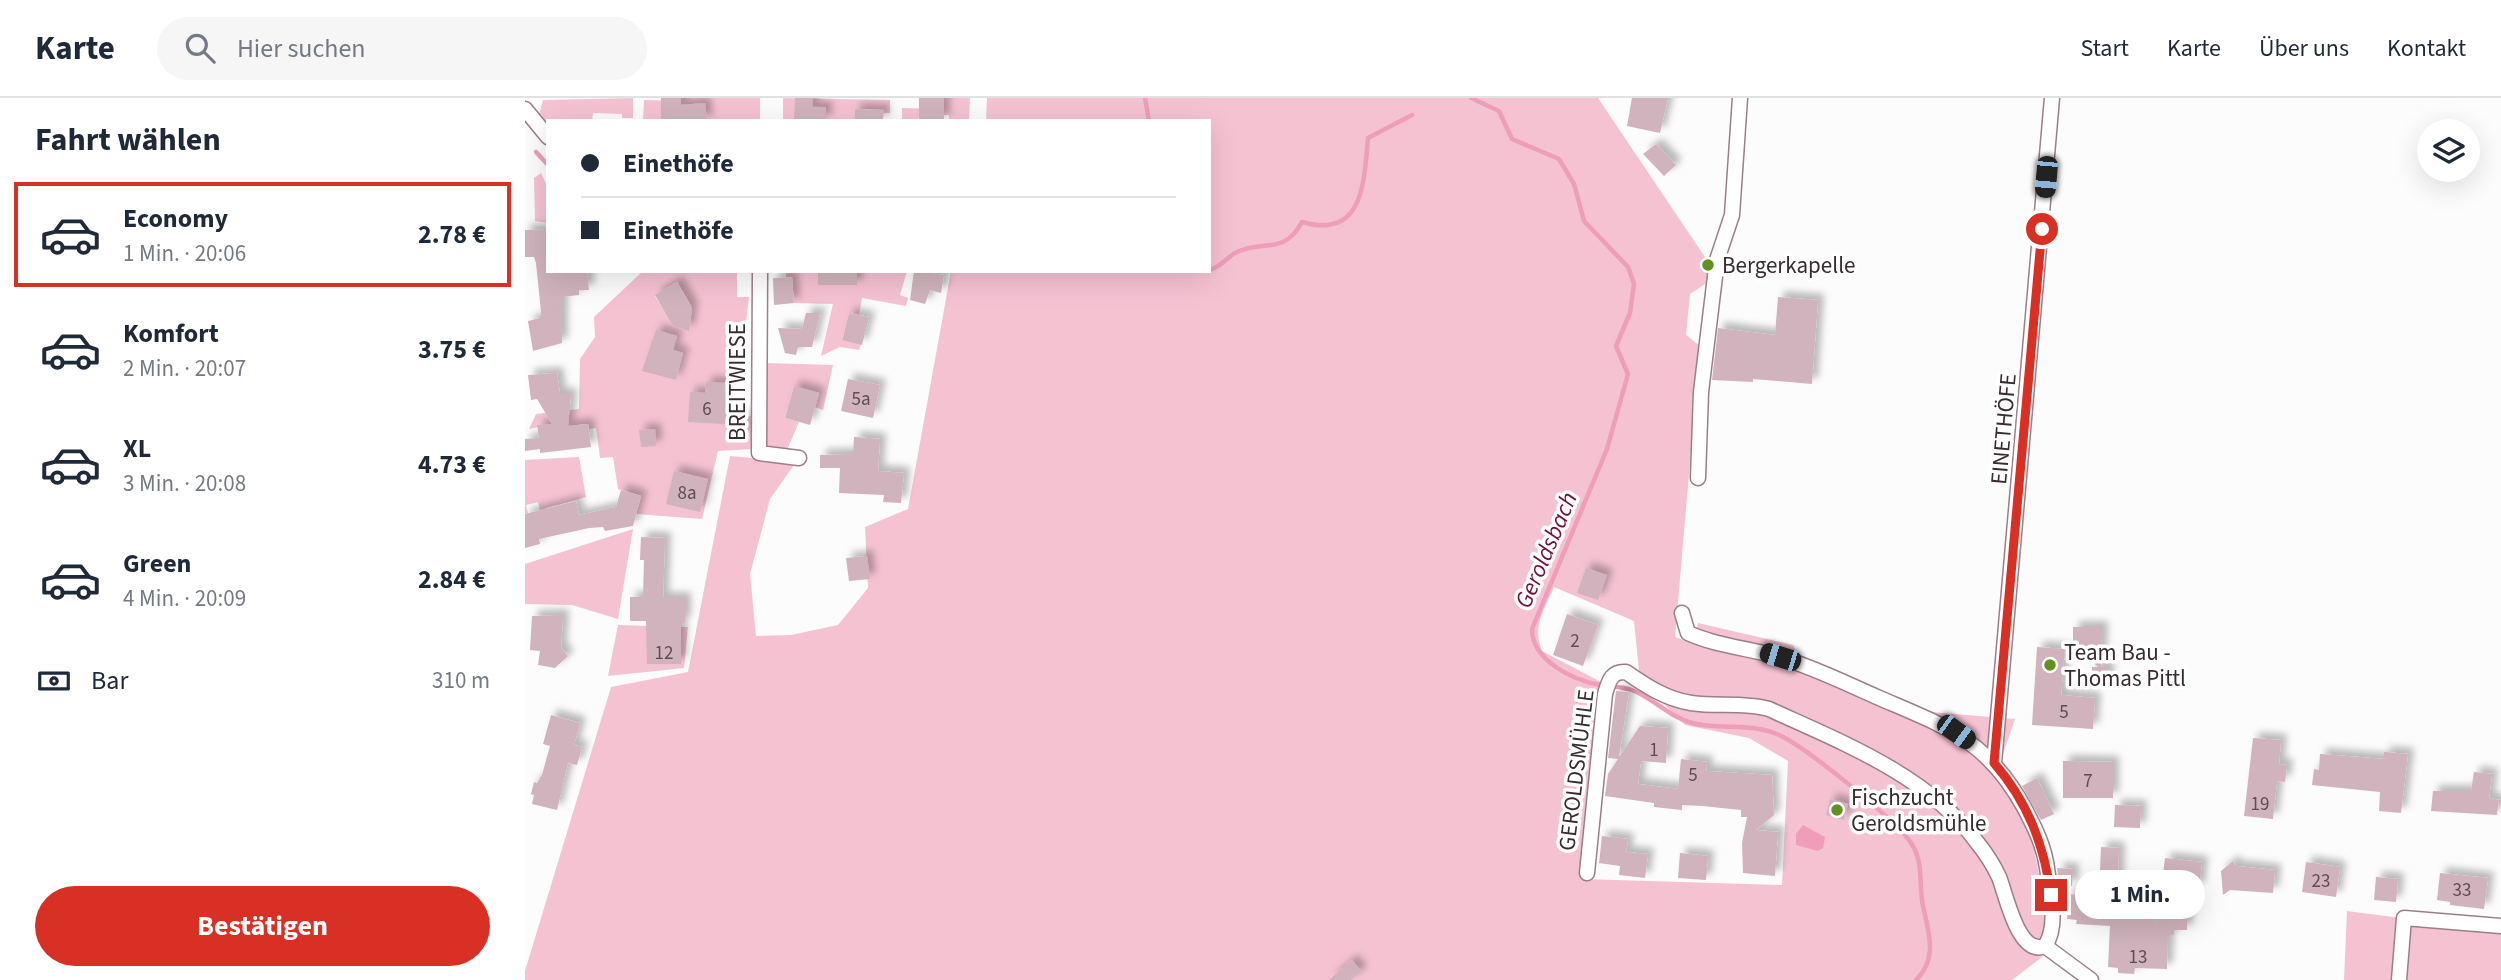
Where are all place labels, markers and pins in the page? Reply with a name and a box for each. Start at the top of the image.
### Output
place label: Bergerkapelle [1722,249,1855,282]
marker: Bergerkapelle [1700,257,1716,273]
place label: Team Bau - Thomas Pittl [2064,636,2186,695]
marker: Team Bau - Thomas Pittl [2042,657,2058,673]
place label: Fischzucht Geroldsmühle [1851,781,1986,840]
marker: Fischzucht Geroldsmühle [1829,802,1845,818]

